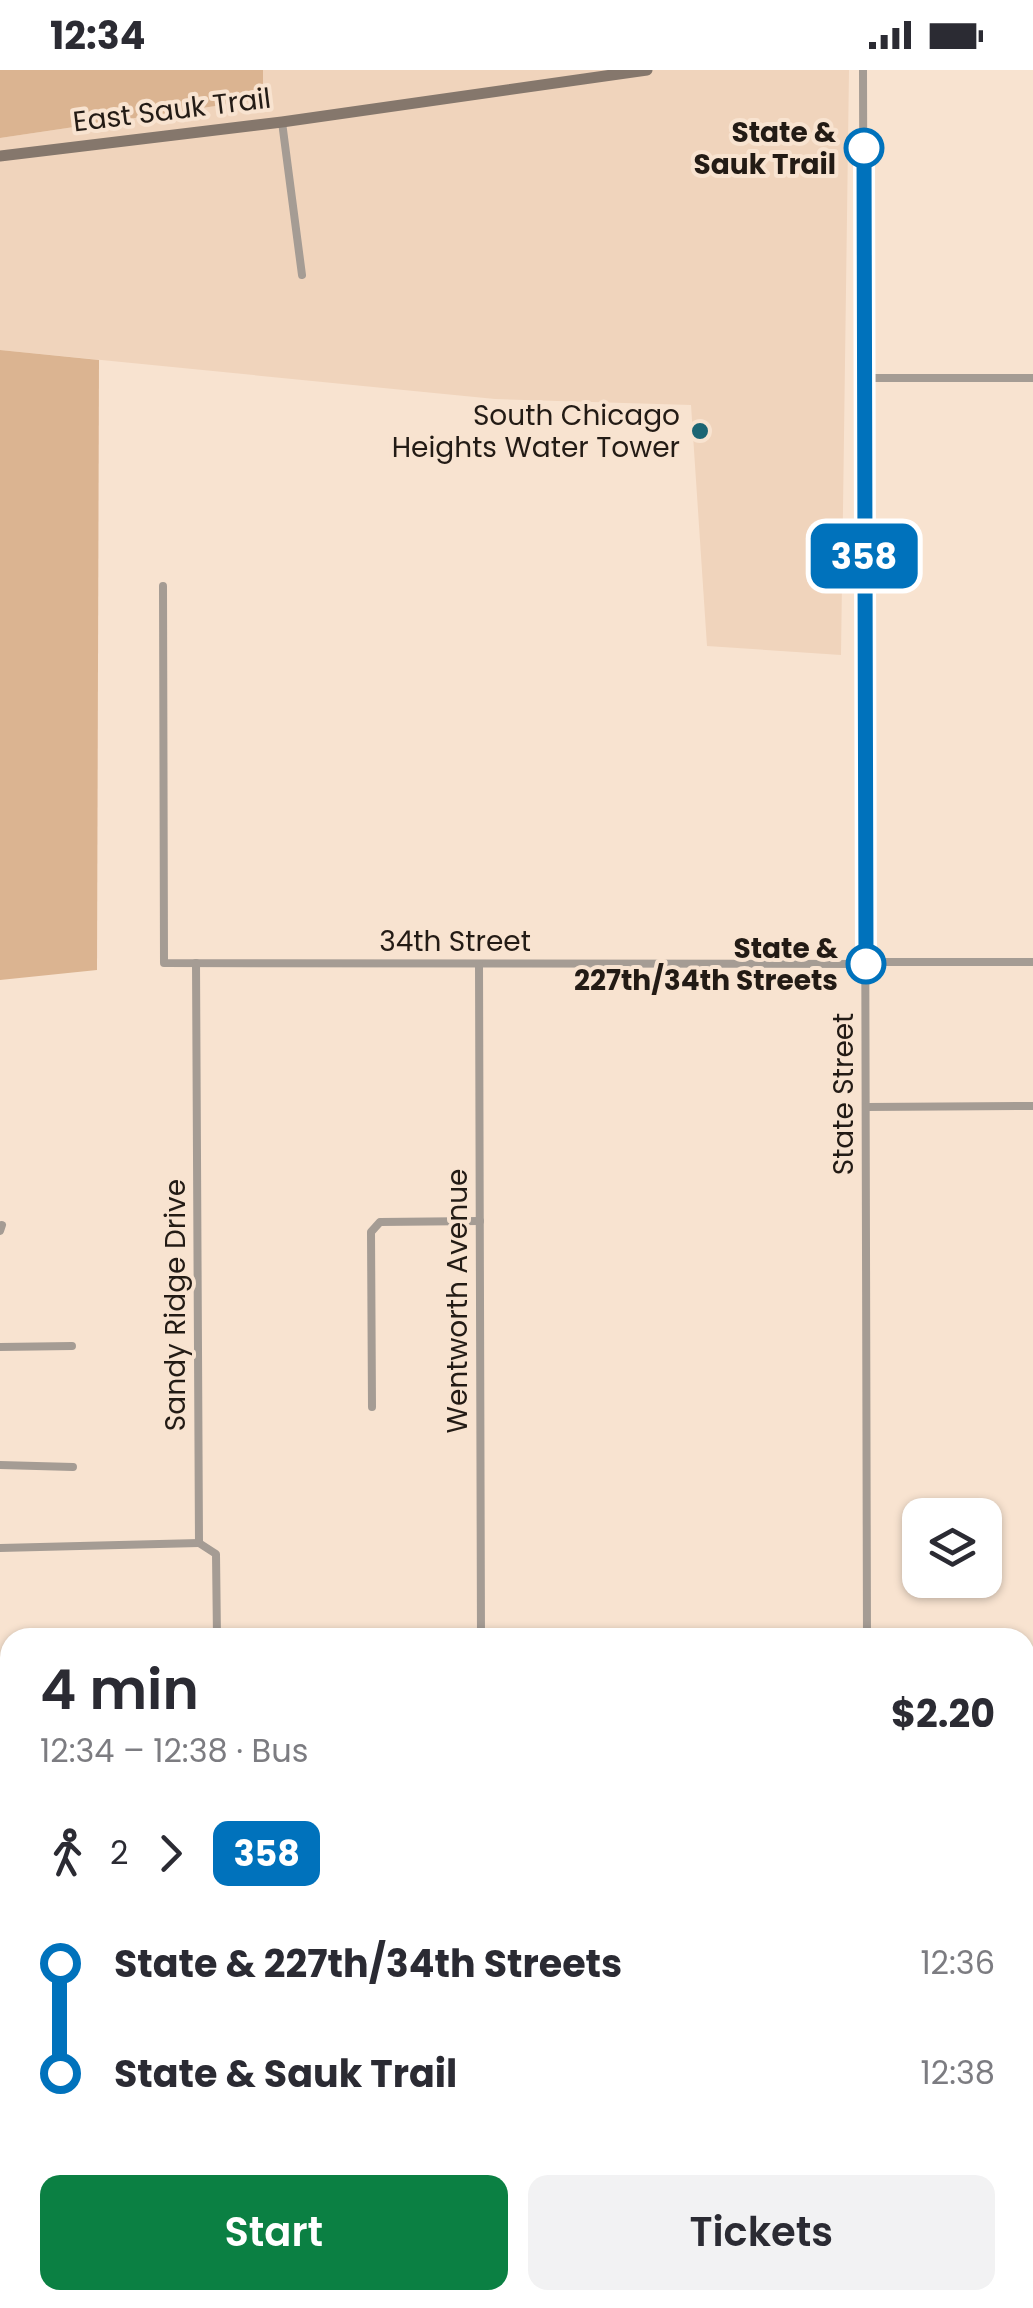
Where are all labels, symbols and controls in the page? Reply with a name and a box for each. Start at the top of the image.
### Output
text: 12:34 [50,9,146,62]
street label: East Sauk Trail [71,79,273,141]
place label: State & Sauk Trail [694,113,837,184]
marker: State & Sauk Trail [845,129,883,167]
place label: South Chicago Heights Water Tower [392,396,680,467]
marker: South Chicago Heights Water Tower [689,420,711,442]
line badge: 358 [806,524,922,588]
text: 358 [831,532,897,581]
street label: 34th Street [379,922,531,961]
place label: State & 227th/34th Streets [574,929,839,1000]
marker: State & 227th/34th Streets [847,945,885,983]
street label: State Street [824,1013,863,1175]
street label: Wentworth Avenue [438,1169,477,1433]
street label: Sandy Ridge Drive [156,1179,195,1431]
map controls [902,1498,1002,1598]
button: layers [902,1498,1002,1598]
text: 4 min [40,1651,199,1728]
text: $2.20 [891,1687,995,1740]
text: 12:34 – 12:38 · Bus [40,1728,308,1773]
icon: walk [40,1826,95,1881]
icon: forward [143,1826,198,1881]
text: 358 [233,1829,300,1878]
text: 2 [110,1830,128,1875]
text: State & 227th/34th Streets [114,1937,622,1990]
text: 12:36 [920,1940,995,1985]
text: State & Sauk Trail [114,2047,457,2100]
text: 12:38 [921,2050,995,2095]
button: Start [40,2175,508,2290]
button: Tickets [528,2175,995,2290]

